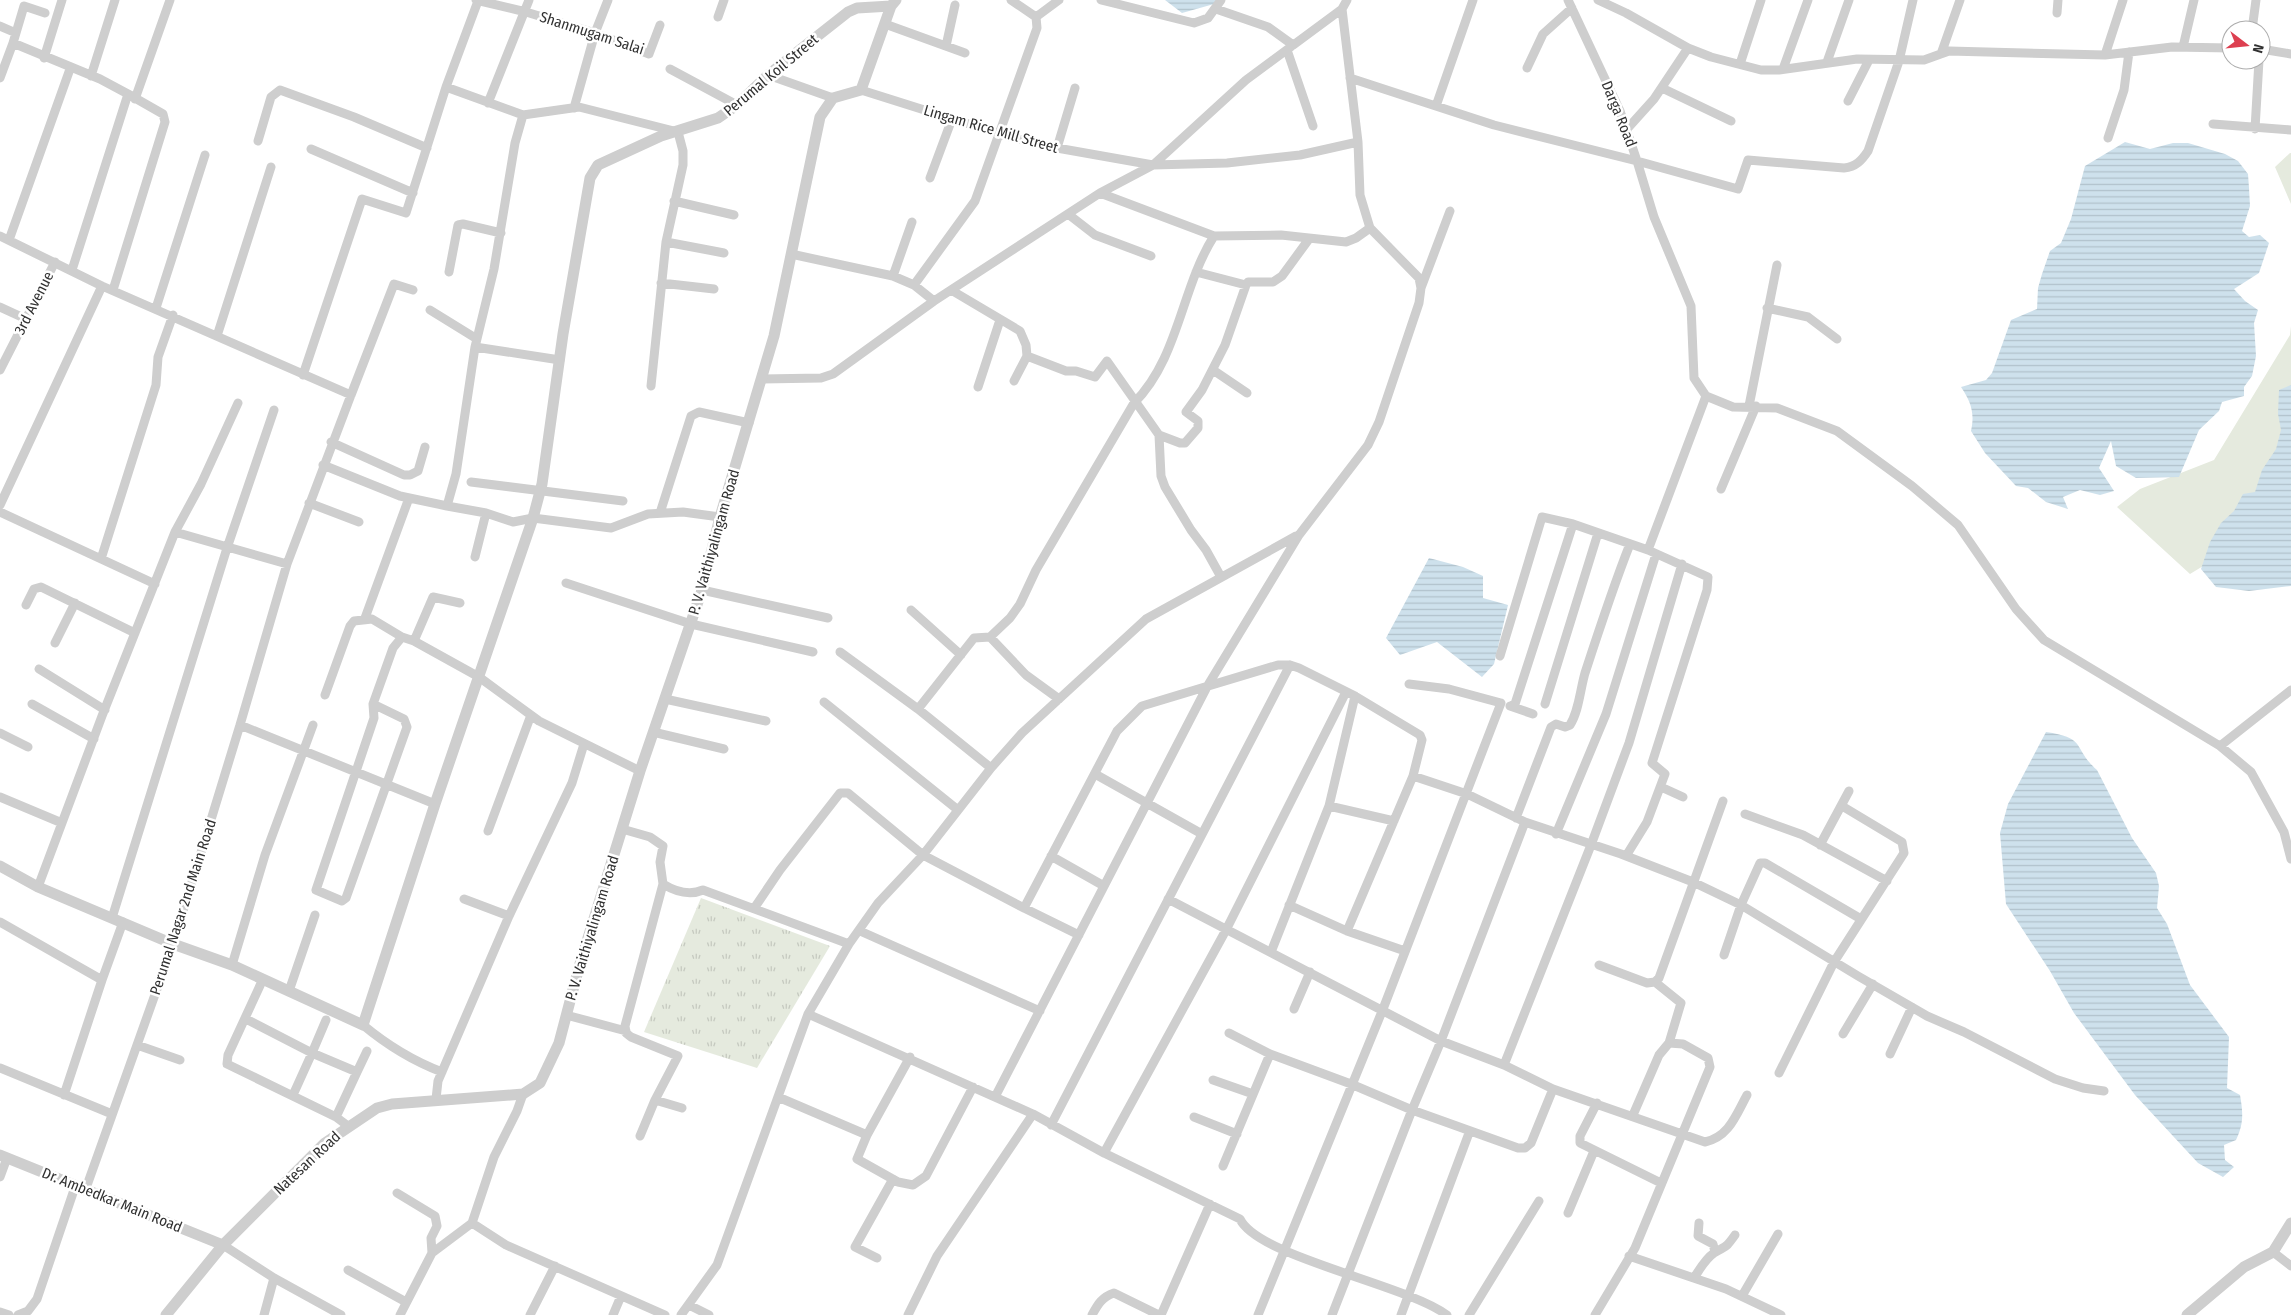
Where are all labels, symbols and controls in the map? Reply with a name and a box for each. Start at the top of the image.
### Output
street label: Shanmugam Salai [537,8,647,58]
north arrow [2221,20,2271,70]
street label: Perumal Koil Street [720,30,822,120]
text: N [2249,42,2267,55]
street label: Darga Road [1598,78,1640,150]
street label: Lingam Rice Mill Street [922,101,1061,157]
street label: 3rd Avenue [10,269,58,337]
street label: P. V. Vaithiyalingam Road [685,467,743,617]
street label: Perumal Nagar 2nd Main Road [146,817,220,997]
street label: P. V. Vaithiyalingam Road [561,853,623,1003]
street label: Natesan Road [270,1128,344,1198]
street label: Dr. Ambedkar Main Road [39,1164,185,1236]

